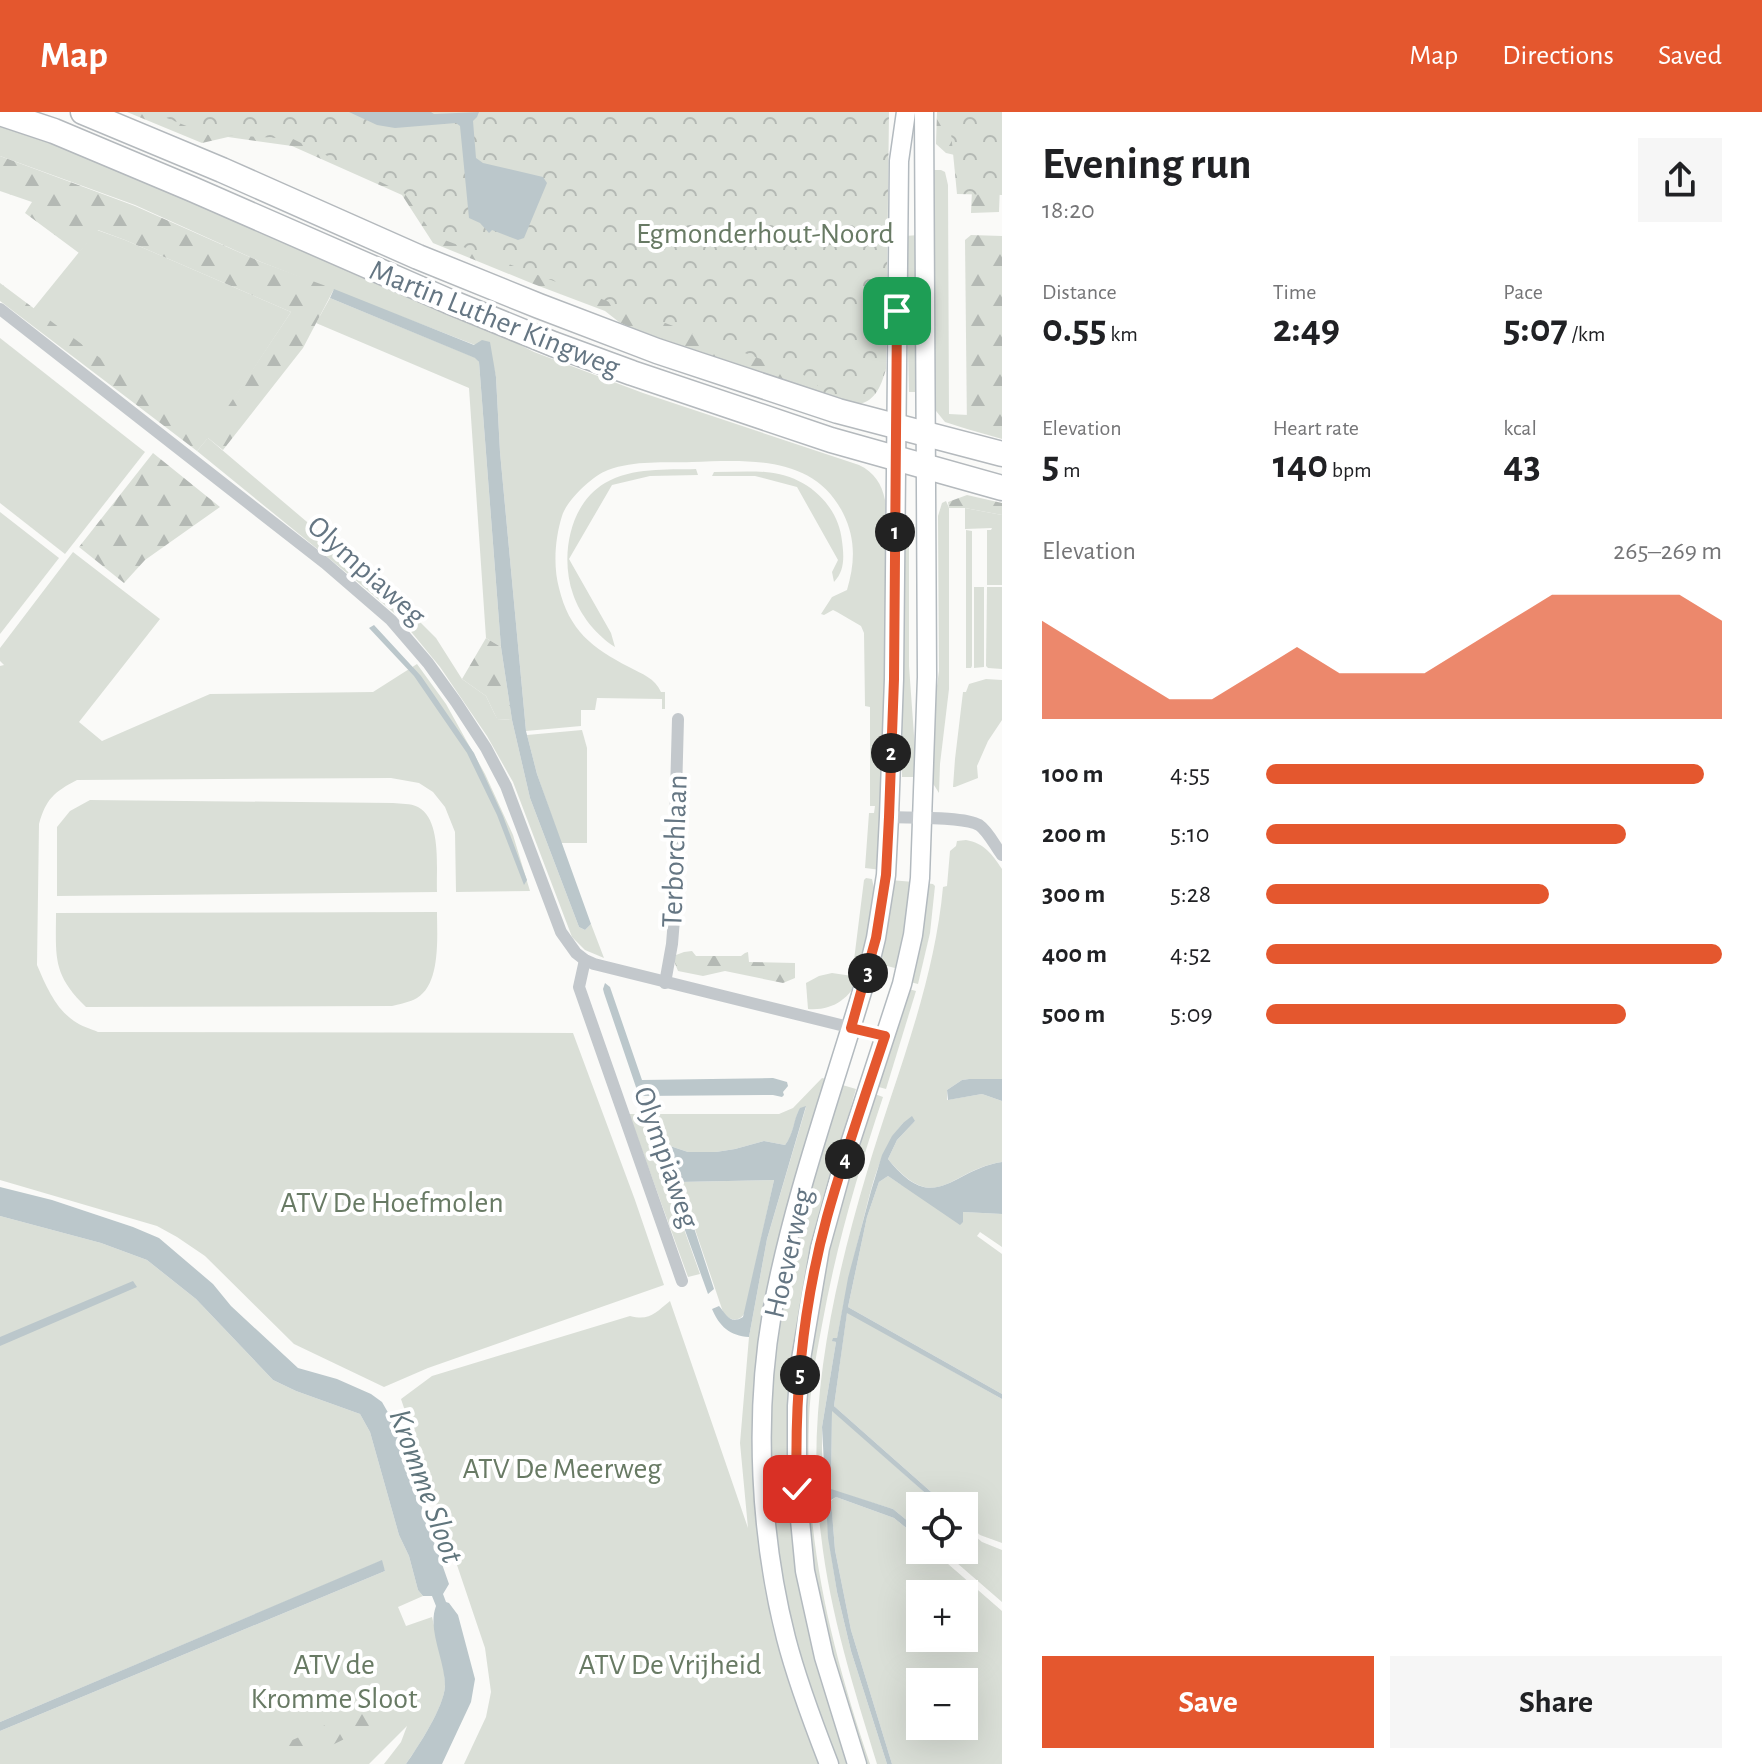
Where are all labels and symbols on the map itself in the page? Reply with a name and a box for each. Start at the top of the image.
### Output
park label: Egmonderhout-Noord [636,219,894,249]
street label: Martin Luther Kingweg [365,255,624,383]
pin [863,277,931,345]
street label: Olympiaweg [302,510,431,631]
pin: 1 [875,512,915,552]
pin: 2 [871,733,911,773]
street label: Terborchlaan [657,774,693,928]
pin: 3 [848,953,888,993]
street label: Olympiaweg [628,1083,704,1232]
pin: 4 [825,1139,865,1179]
street label: Hoeverweg [759,1185,819,1321]
park label: ATV De Hoefmolen [280,1188,504,1218]
pin: 5 [780,1355,820,1395]
water label: Kromme Sloot [383,1405,469,1568]
park label: ATV De Meerweg [462,1454,662,1484]
pin [763,1455,831,1523]
park label: ATV de Kromme Sloot [251,1650,418,1714]
park label: ATV De Vrijheid [578,1650,762,1680]

